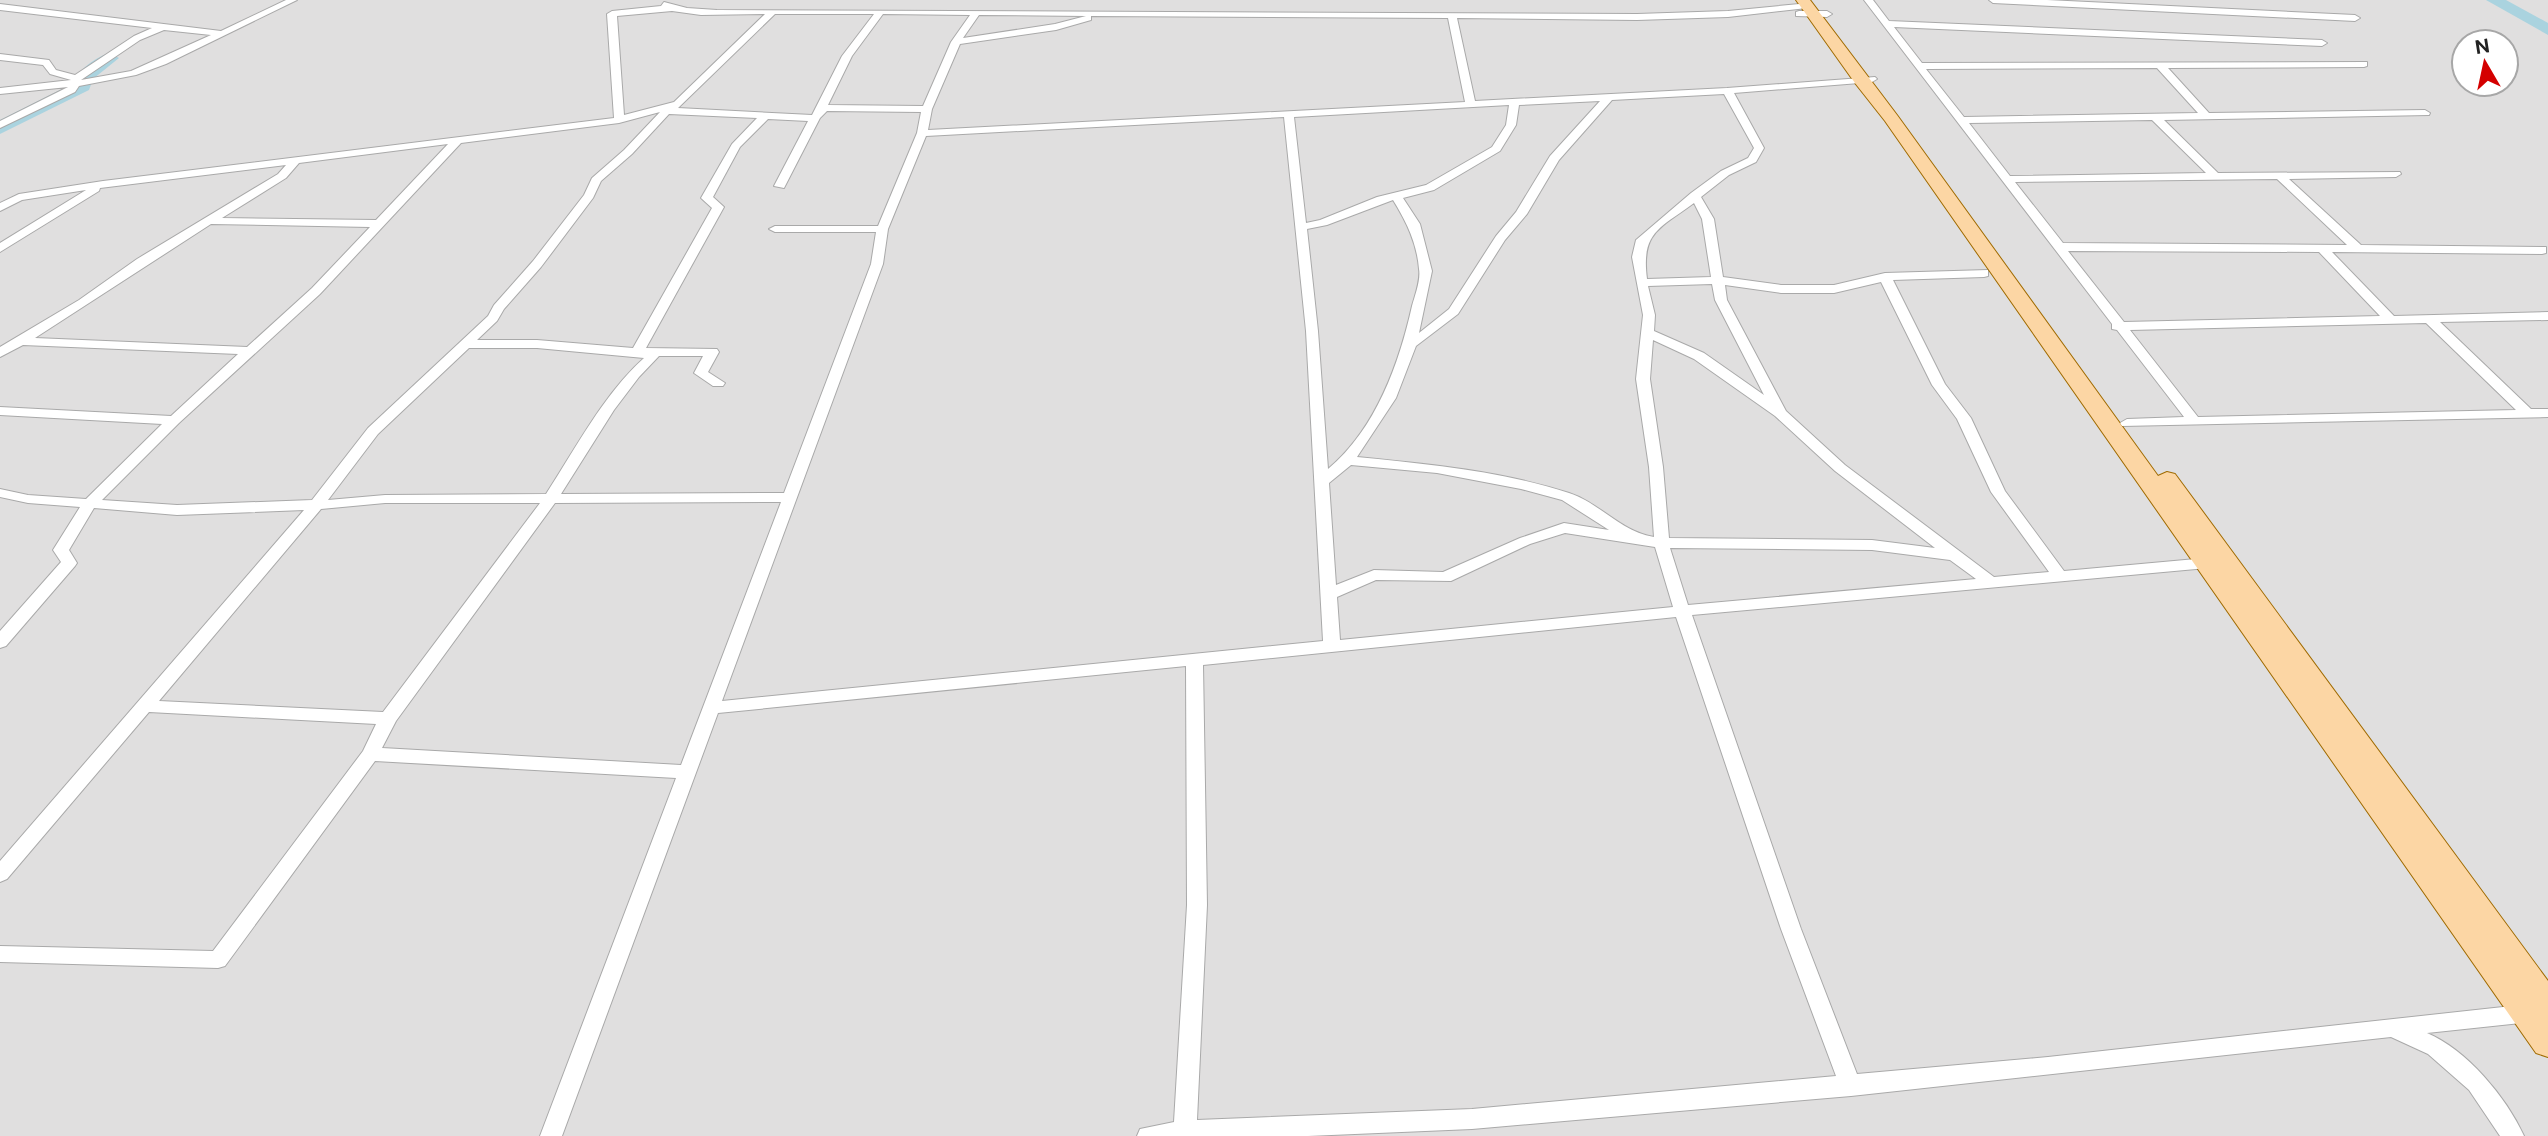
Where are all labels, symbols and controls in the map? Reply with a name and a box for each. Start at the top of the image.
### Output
north arrow [2450,28,2520,98]
text: N [2473,34,2491,58]

